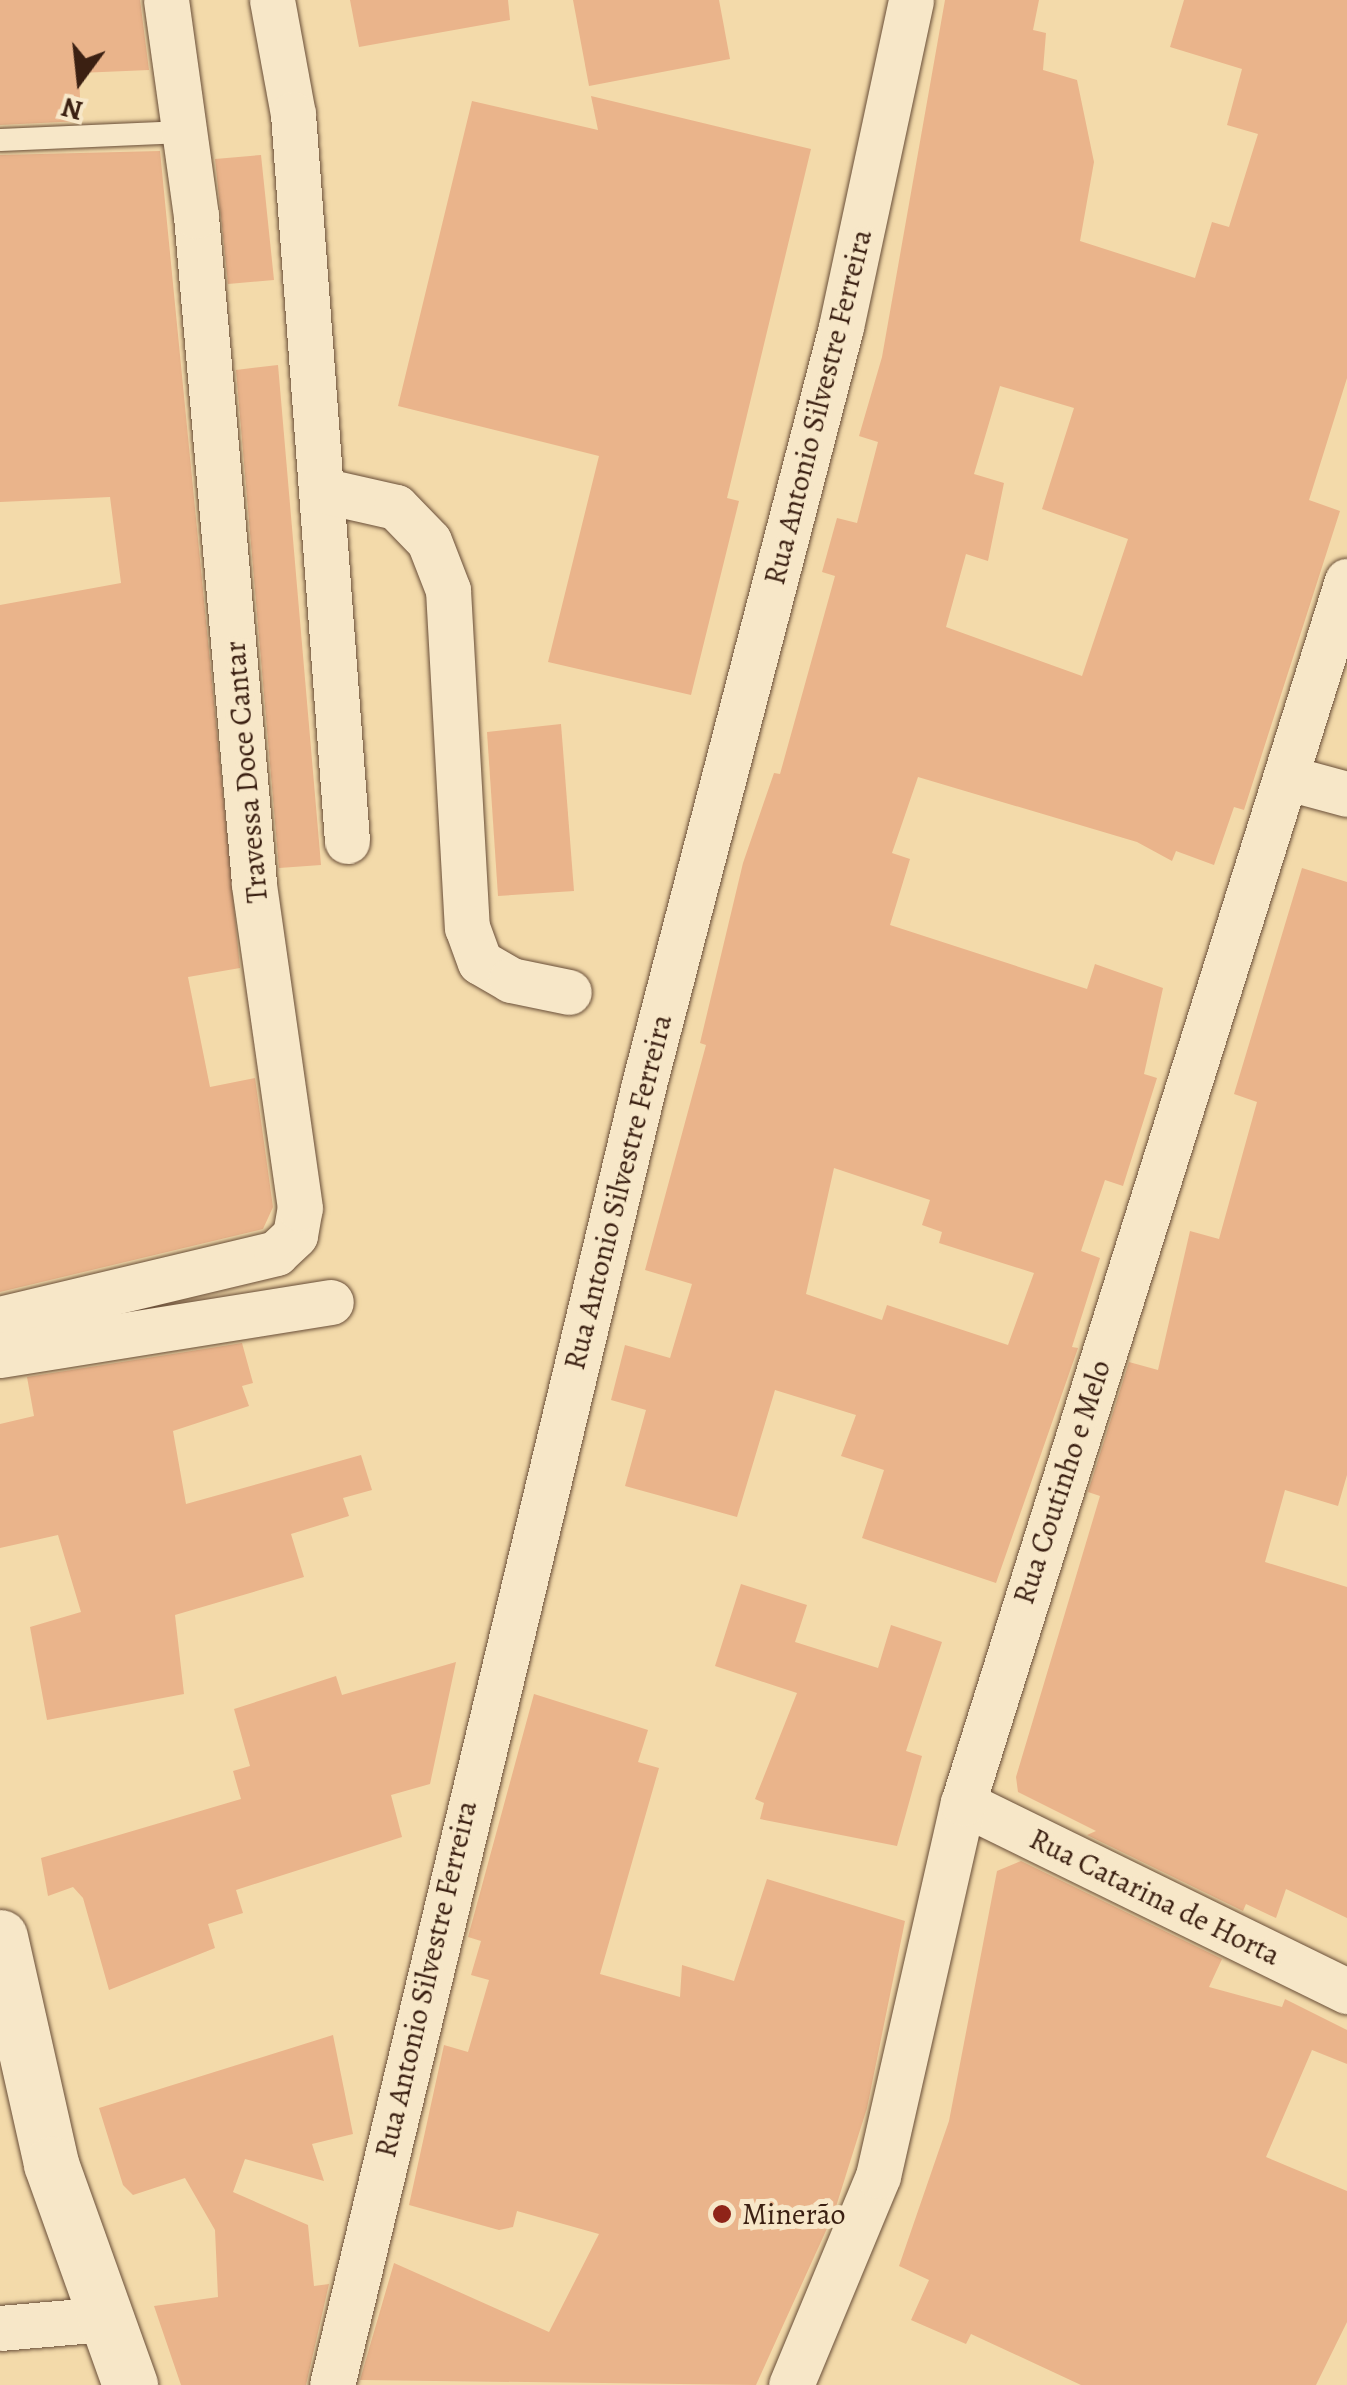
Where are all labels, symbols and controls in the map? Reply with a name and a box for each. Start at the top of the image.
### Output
north arrow [30,30,130,130]
text: N [57,88,87,130]
street label: Rua Antonio Silvestre Ferreira [756,226,880,588]
street label: Travessa Doce Cantar [217,640,275,904]
street label: Rua Antonio Silvestre Ferreira [556,1011,680,1373]
street label: Rua Coutinho e Melo [1006,1355,1118,1609]
street label: Rua Antonio Silvestre Ferreira [367,1797,485,2161]
street label: Rua Catarina de Horta [1024,1821,1286,1973]
place label: Minerão [742,2196,846,2232]
marker: Minerão [711,2203,733,2225]

